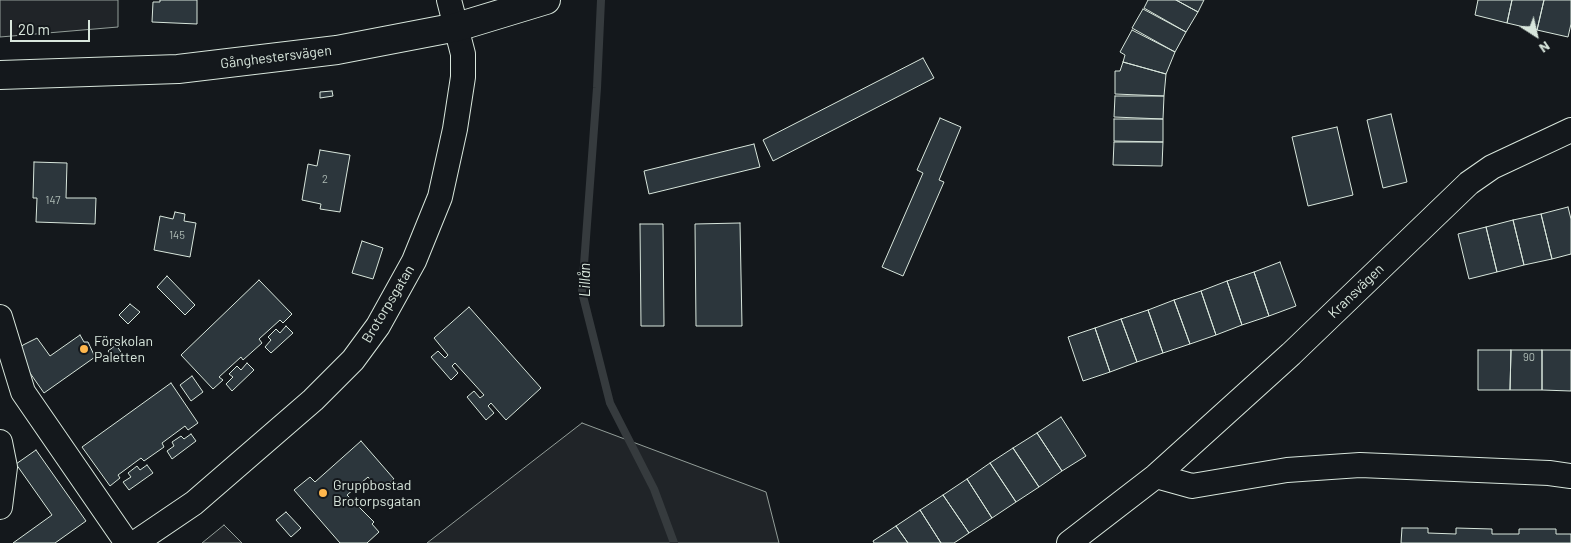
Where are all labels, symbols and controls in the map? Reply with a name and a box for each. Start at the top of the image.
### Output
scale bar [12,10,92,42]
north arrow [1511,10,1561,60]
text: 20 m [18,20,50,38]
text: N [1536,38,1554,57]
street label: Gånghestersvägen [219,42,333,72]
house number: 2 [322,172,328,186]
house number: 147 [46,193,60,207]
house number: 145 [169,228,185,242]
street label: Kransvägen [1325,260,1387,322]
street label: Brotorpsgatan [358,262,418,346]
water label: Lillån [576,263,594,297]
place label: Förskolan Paletten [94,333,153,366]
marker: Förskolan Paletten [78,343,90,355]
house number: 90 [1523,350,1535,364]
place label: Gruppbostad Brotorpsgatan [333,477,421,510]
marker: Gruppbostad Brotorpsgatan [317,487,329,499]

